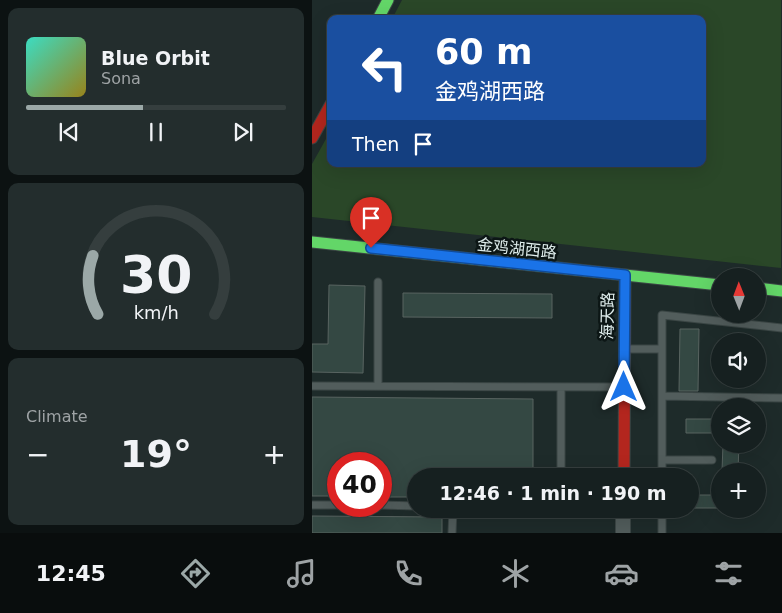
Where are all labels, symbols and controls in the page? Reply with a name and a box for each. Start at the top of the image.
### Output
text: 60 m [435,32,532,72]
icon: left [352,35,417,100]
text: Blue Orbit [101,47,210,69]
text: Sona [101,69,141,88]
text: 金鸡湖西路 [435,79,545,104]
icon: previous [55,118,83,146]
icon: pause [142,118,170,146]
icon: next [229,118,257,146]
icon: arrive [409,130,437,158]
text: Then [352,133,399,155]
pin [350,197,392,248]
icon: arrive [357,204,385,232]
street label: 金鸡湖西路 [476,235,558,262]
text: 30 [120,245,192,305]
north arrow [711,268,766,322]
map controls [711,268,766,518]
street label: 海天路 [598,292,617,340]
text: km/h [133,302,179,323]
button: sound [711,333,766,388]
position arrow [597,360,649,412]
button: layers [711,398,766,453]
text: Climate [26,407,88,426]
text: 19° [120,432,192,476]
text: − [26,438,49,471]
text: + [263,438,286,471]
speed limit sign: 40 [327,452,392,517]
button: + [711,463,766,518]
text: 12:46 · 1 min · 190 m [439,482,667,504]
icon: directions [178,556,213,591]
icon: music [284,556,319,591]
icon: phone [391,556,426,591]
icon: climate [498,556,533,591]
icon: car [604,556,639,591]
icon: filters [711,556,746,591]
text: 12:45 [36,561,106,586]

